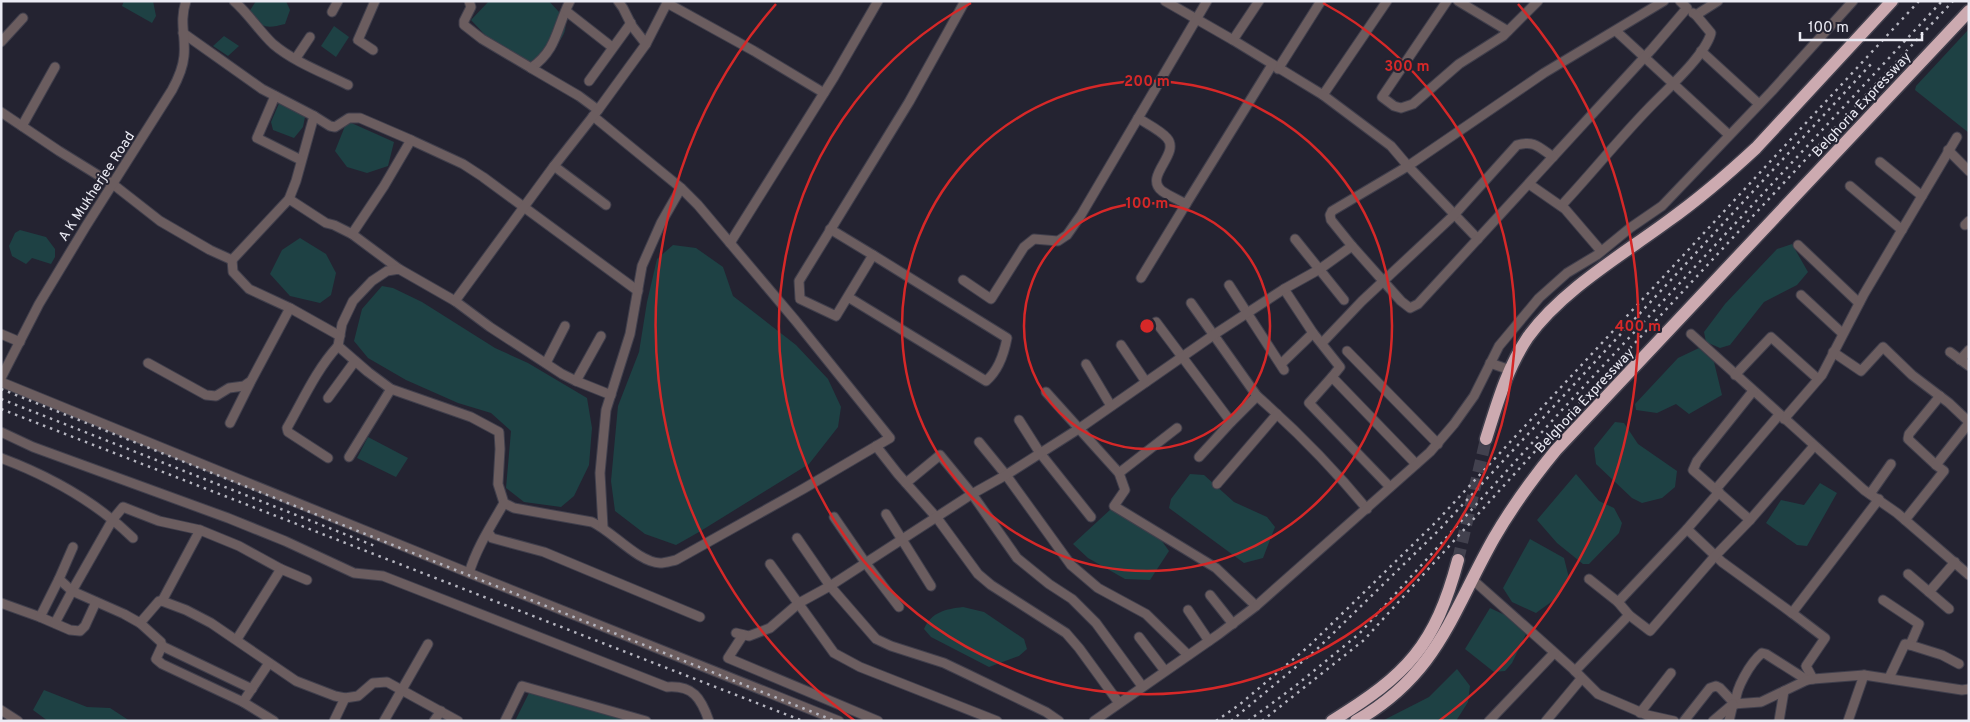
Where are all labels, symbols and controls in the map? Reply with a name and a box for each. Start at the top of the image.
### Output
scale bar [1800,10,1922,42]
text: 100 m [1808,19,1849,38]
street label: Belghoria Expressway [1809,49,1915,161]
text: 300 m [1384,58,1430,77]
text: 200 m [1124,73,1170,92]
street label: A K Mukherjee Road [56,129,139,245]
text: 100 m [1126,195,1168,214]
centre of rings [1138,317,1156,335]
text: 400 m [1615,318,1661,337]
street label: Belghoria Expressway [1532,345,1638,457]

